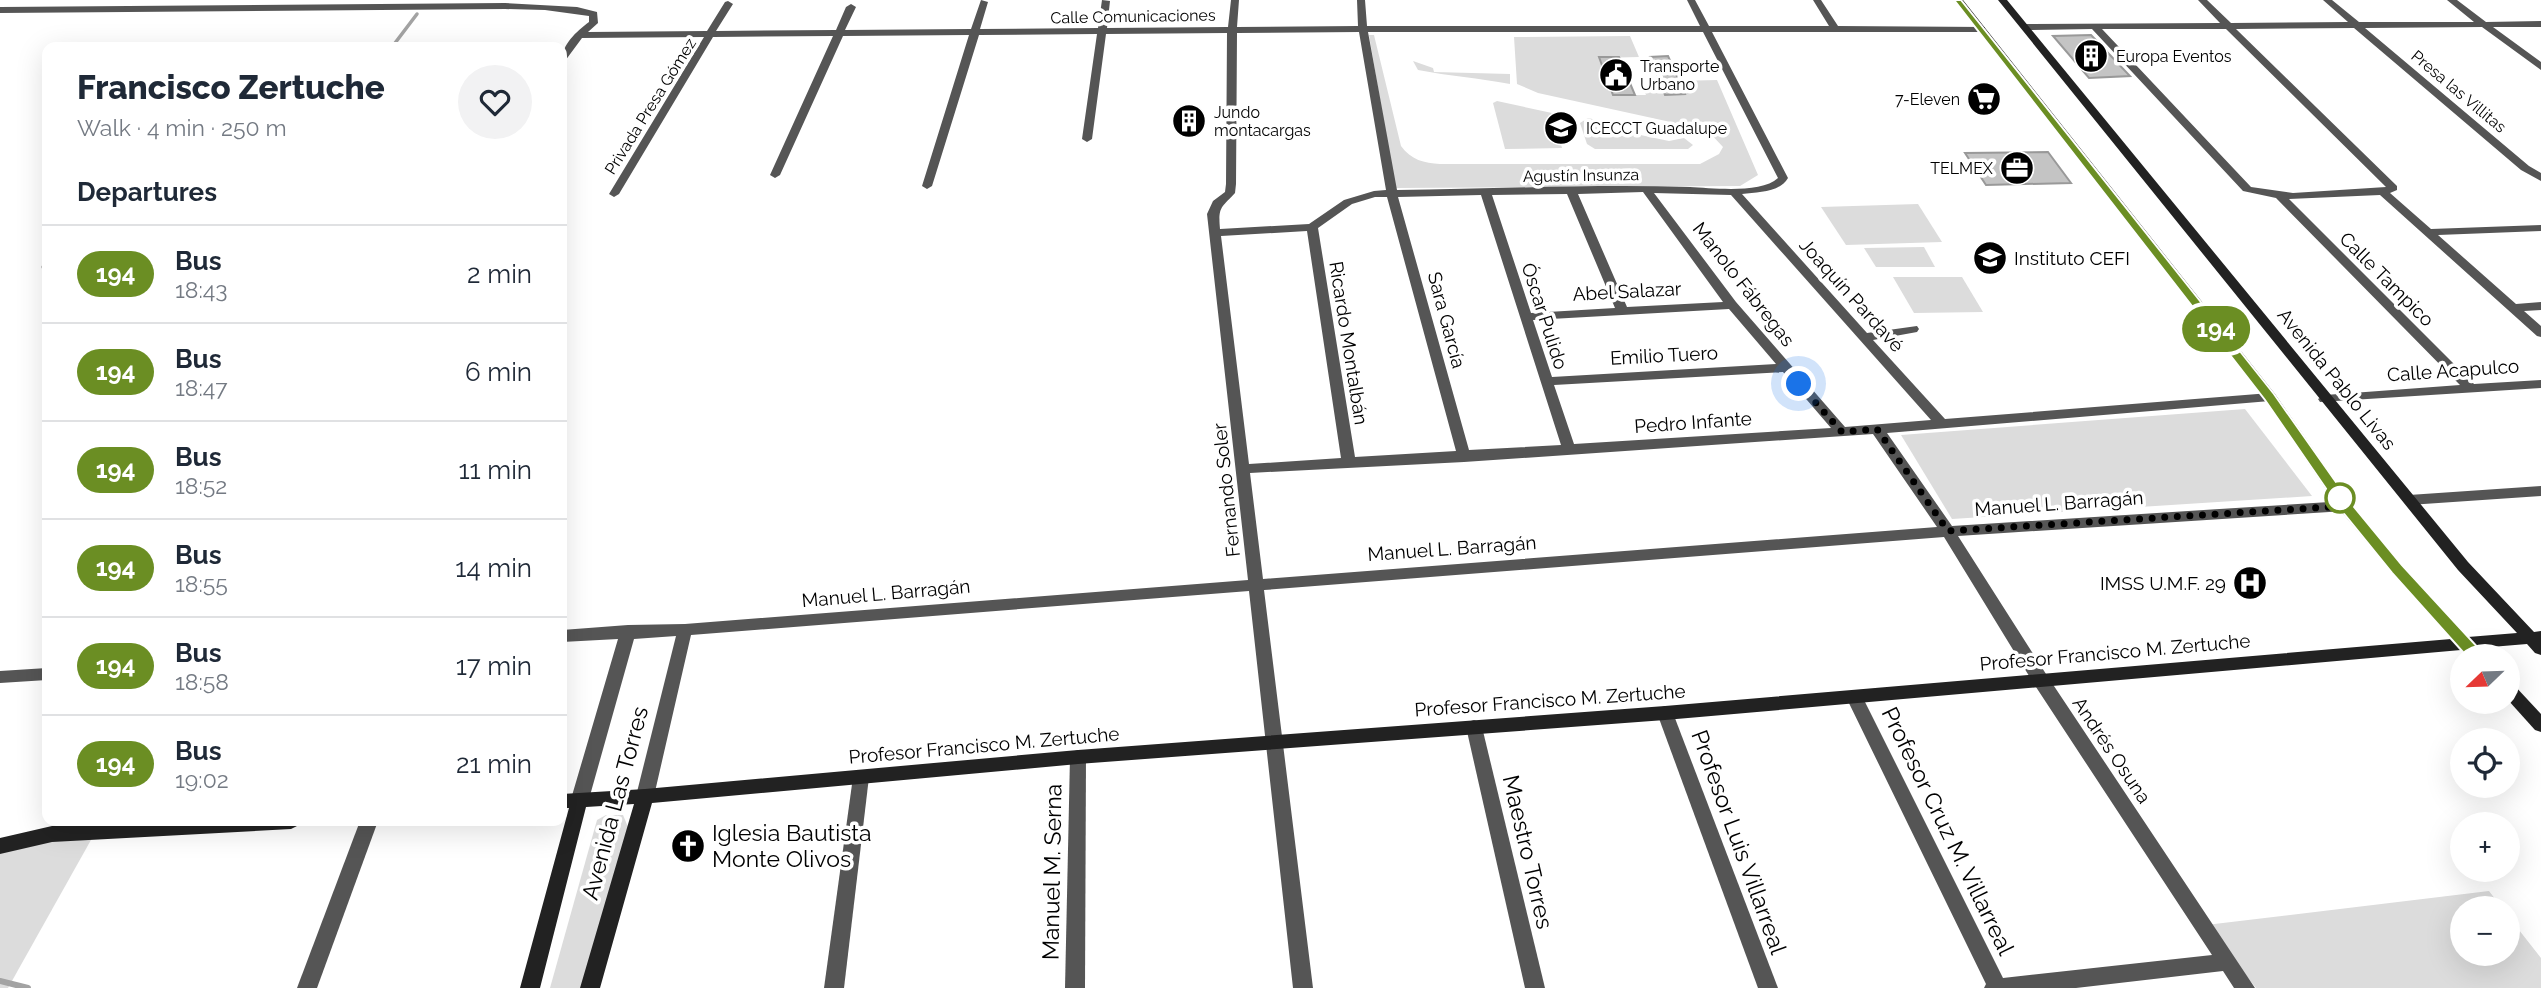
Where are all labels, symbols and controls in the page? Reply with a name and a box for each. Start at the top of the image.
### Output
street label: Calle Comunicaciones [1050,6,1216,27]
street label: Privada Presa Gómez [601,35,700,178]
building icon: Europa Eventos [2072,37,2110,75]
street label: Presa las Villitas [2407,46,2510,137]
place label: Europa Eventos [2116,47,2232,66]
public building icon: Transporte Urbano [1597,56,1635,94]
place label: Transporte Urbano [1640,57,1719,94]
button: heart [458,65,532,139]
text: Francisco Zertuche [77,68,385,107]
supermarket icon: 7-Eleven [1965,80,2003,118]
place label: 7-Eleven [1895,90,1960,109]
building icon: Jundo montacargas [1170,102,1208,140]
place label: Jundo montacargas [1214,103,1311,140]
school or university icon: ICECCT Guadalupe [1542,109,1580,147]
text: Walk · 4 min · 250 m [77,114,287,141]
place label: ICECCT Guadalupe [1586,119,1727,138]
office icon: TELMEX [1998,149,2036,187]
place label: TELMEX [1930,159,1994,178]
street label: Agustín Insunza [1523,165,1639,186]
text: Departures [77,177,217,207]
street label: Manolo Fábregas [1689,218,1799,350]
street label: Calle Tampico [2335,227,2439,331]
street label: Joaquín Pardavé [1795,234,1909,356]
school or university icon: Instituto CEFI [1971,239,2009,277]
text: Bus [175,246,222,276]
place label: Instituto CEFI [2014,247,2130,269]
text: 194 [96,259,135,288]
text: 2 min [467,259,532,289]
street label: Ricardo Montalbán [1325,260,1373,426]
street label: Óscar Pulido [1517,260,1573,372]
street label: Sara García [1424,269,1470,371]
text: 18:43 [175,276,228,303]
street label: Abel Salazar [1572,277,1682,305]
street label: Avenida Pablo Livas [2273,304,2401,454]
line badge: 194 [2176,306,2256,352]
text: 194 [2196,314,2236,343]
street label: Emilio Tuero [1609,341,1719,369]
text: Bus [175,344,222,374]
street label: Calle Acapulco [2386,354,2520,386]
text: 194 [96,357,135,386]
text: 6 min [465,357,532,387]
your location [1781,366,1816,401]
text: 18:47 [175,374,228,401]
street label: Pedro Infante [1634,407,1752,437]
street label: Fernando Soler [1208,422,1244,558]
text: Bus [175,442,222,472]
text: 194 [96,455,135,484]
text: 11 min [458,455,532,485]
text: 18:52 [175,472,227,499]
unlabelled marker [2325,483,2355,513]
street label: Manuel L. Barragán [1974,486,2144,520]
street label: Manuel L. Barragán [1367,531,1537,565]
text: Bus [175,540,222,570]
text: 194 [96,553,135,582]
text: 14 min [455,553,532,583]
hospital icon: IMSS U.M.F. 29 [2231,564,2269,602]
text: 18:55 [175,570,228,597]
place label: IMSS U.M.F. 29 [2100,572,2226,594]
street label: Manuel L. Barragán [801,575,971,611]
street label: Profesor Francisco M. Zertuche [1979,629,2251,675]
text: Bus [175,638,222,668]
north arrow [2450,644,2520,714]
map controls [2450,644,2520,966]
text: 194 [96,651,135,680]
text: 17 min [456,651,532,681]
text: 18:58 [175,668,229,695]
street label: Profesor Francisco M. Zertuche [1414,680,1686,720]
street label: Andrés Osuna [2068,693,2156,807]
street label: Profesor Cruz M. Villarreal [1877,702,2021,960]
street label: Avenida Las Torres [576,703,653,902]
street label: Profesor Francisco M. Zertuche [848,722,1120,768]
street label: Profesor Luis Villarreal [1686,726,1793,958]
button: locate [2450,728,2520,798]
text: Bus [175,736,222,766]
text: 194 [96,749,135,778]
text: 21 min [456,749,532,779]
text: 19:02 [175,766,229,793]
street label: Maestro Torres [1498,772,1559,931]
street label: Manuel M. Serna [1036,784,1067,960]
button: + [2450,812,2520,882]
place label: Iglesia Bautista Monte Olivos [712,819,872,872]
church icon: Iglesia Bautista Monte Olivos [669,827,707,865]
button: − [2450,896,2520,966]

